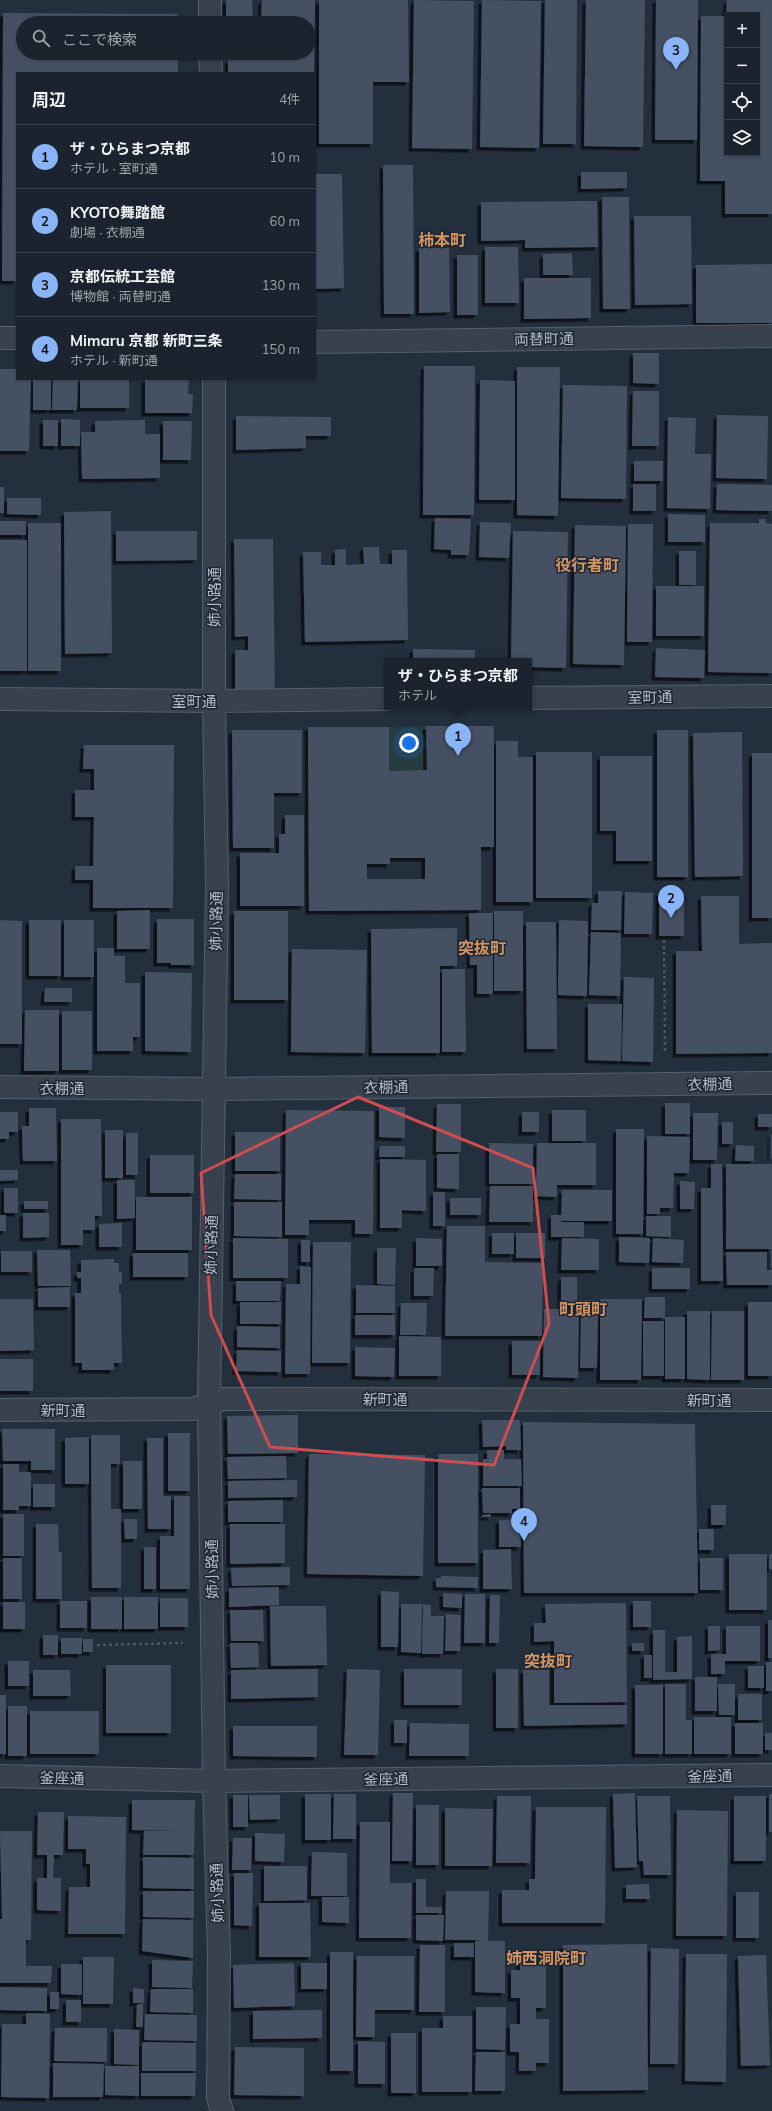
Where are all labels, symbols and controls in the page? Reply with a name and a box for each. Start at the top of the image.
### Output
map controls [724,12,760,156]
button: + [724,12,760,48]
search box [16,16,316,60]
icon: search [30,27,52,49]
text: ここで検索 [62,30,137,49]
pin: 3 [663,37,689,70]
button: − [724,48,760,84]
button: locate [724,84,760,120]
text: 周辺 [32,89,66,110]
text: 4件 [279,91,300,107]
button: layers [724,120,760,156]
text: ザ・ひらまつ京都 [70,139,190,158]
text: 1 [41,149,49,165]
text: 10 m [270,149,300,165]
text: ホテル · 室町通 [70,160,158,176]
text: KYOTO舞踏館 [70,203,165,222]
text: 2 [41,213,49,229]
text: 60 m [270,213,300,229]
text: 劇場 · 衣棚通 [70,224,145,240]
district label: 柿本町 [418,230,466,250]
text: 京都伝統工芸館 [70,267,175,286]
text: 3 [41,277,49,293]
text: 130 m [262,277,300,293]
text: 博物館 · 両替町通 [70,288,171,304]
street label: 両替町通 [514,329,574,349]
text: Mimaru 京都 新町三条 [70,331,223,350]
text: 4 [41,341,49,357]
text: 150 m [262,341,300,357]
text: ホテル · 新町通 [70,352,158,368]
district label: 役行者町 [555,555,619,575]
street label: 姉小路通 [205,567,224,627]
popup [384,658,532,710]
text: ザ・ひらまつ京都 [398,666,518,685]
text: ホテル [398,687,437,703]
street label: 室町通 [627,687,673,707]
street label: 室町通 [171,692,217,711]
pin: 1 [445,723,471,756]
your location [399,733,419,753]
pin: 2 [658,885,684,918]
street label: 姉小路通 [206,891,226,951]
district label: 突抜町 [458,938,506,958]
street label: 衣棚通 [687,1074,733,1094]
street label: 衣棚通 [363,1077,409,1097]
street label: 衣棚通 [39,1079,85,1098]
street label: 姉小路通 [201,1215,221,1275]
district label: 町頭町 [559,1299,607,1319]
street label: 新町通 [362,1390,408,1409]
street label: 新町通 [686,1391,732,1410]
street label: 新町通 [40,1401,86,1420]
pin: 4 [511,1508,537,1541]
street label: 姉小路通 [202,1539,222,1599]
district label: 突抜町 [524,1651,572,1671]
street label: 釜座通 [687,1766,733,1786]
street label: 釜座通 [39,1768,85,1788]
street label: 釜座通 [363,1769,409,1789]
street label: 姉小路通 [206,1863,228,1923]
district label: 姉西洞院町 [506,1948,586,1968]

